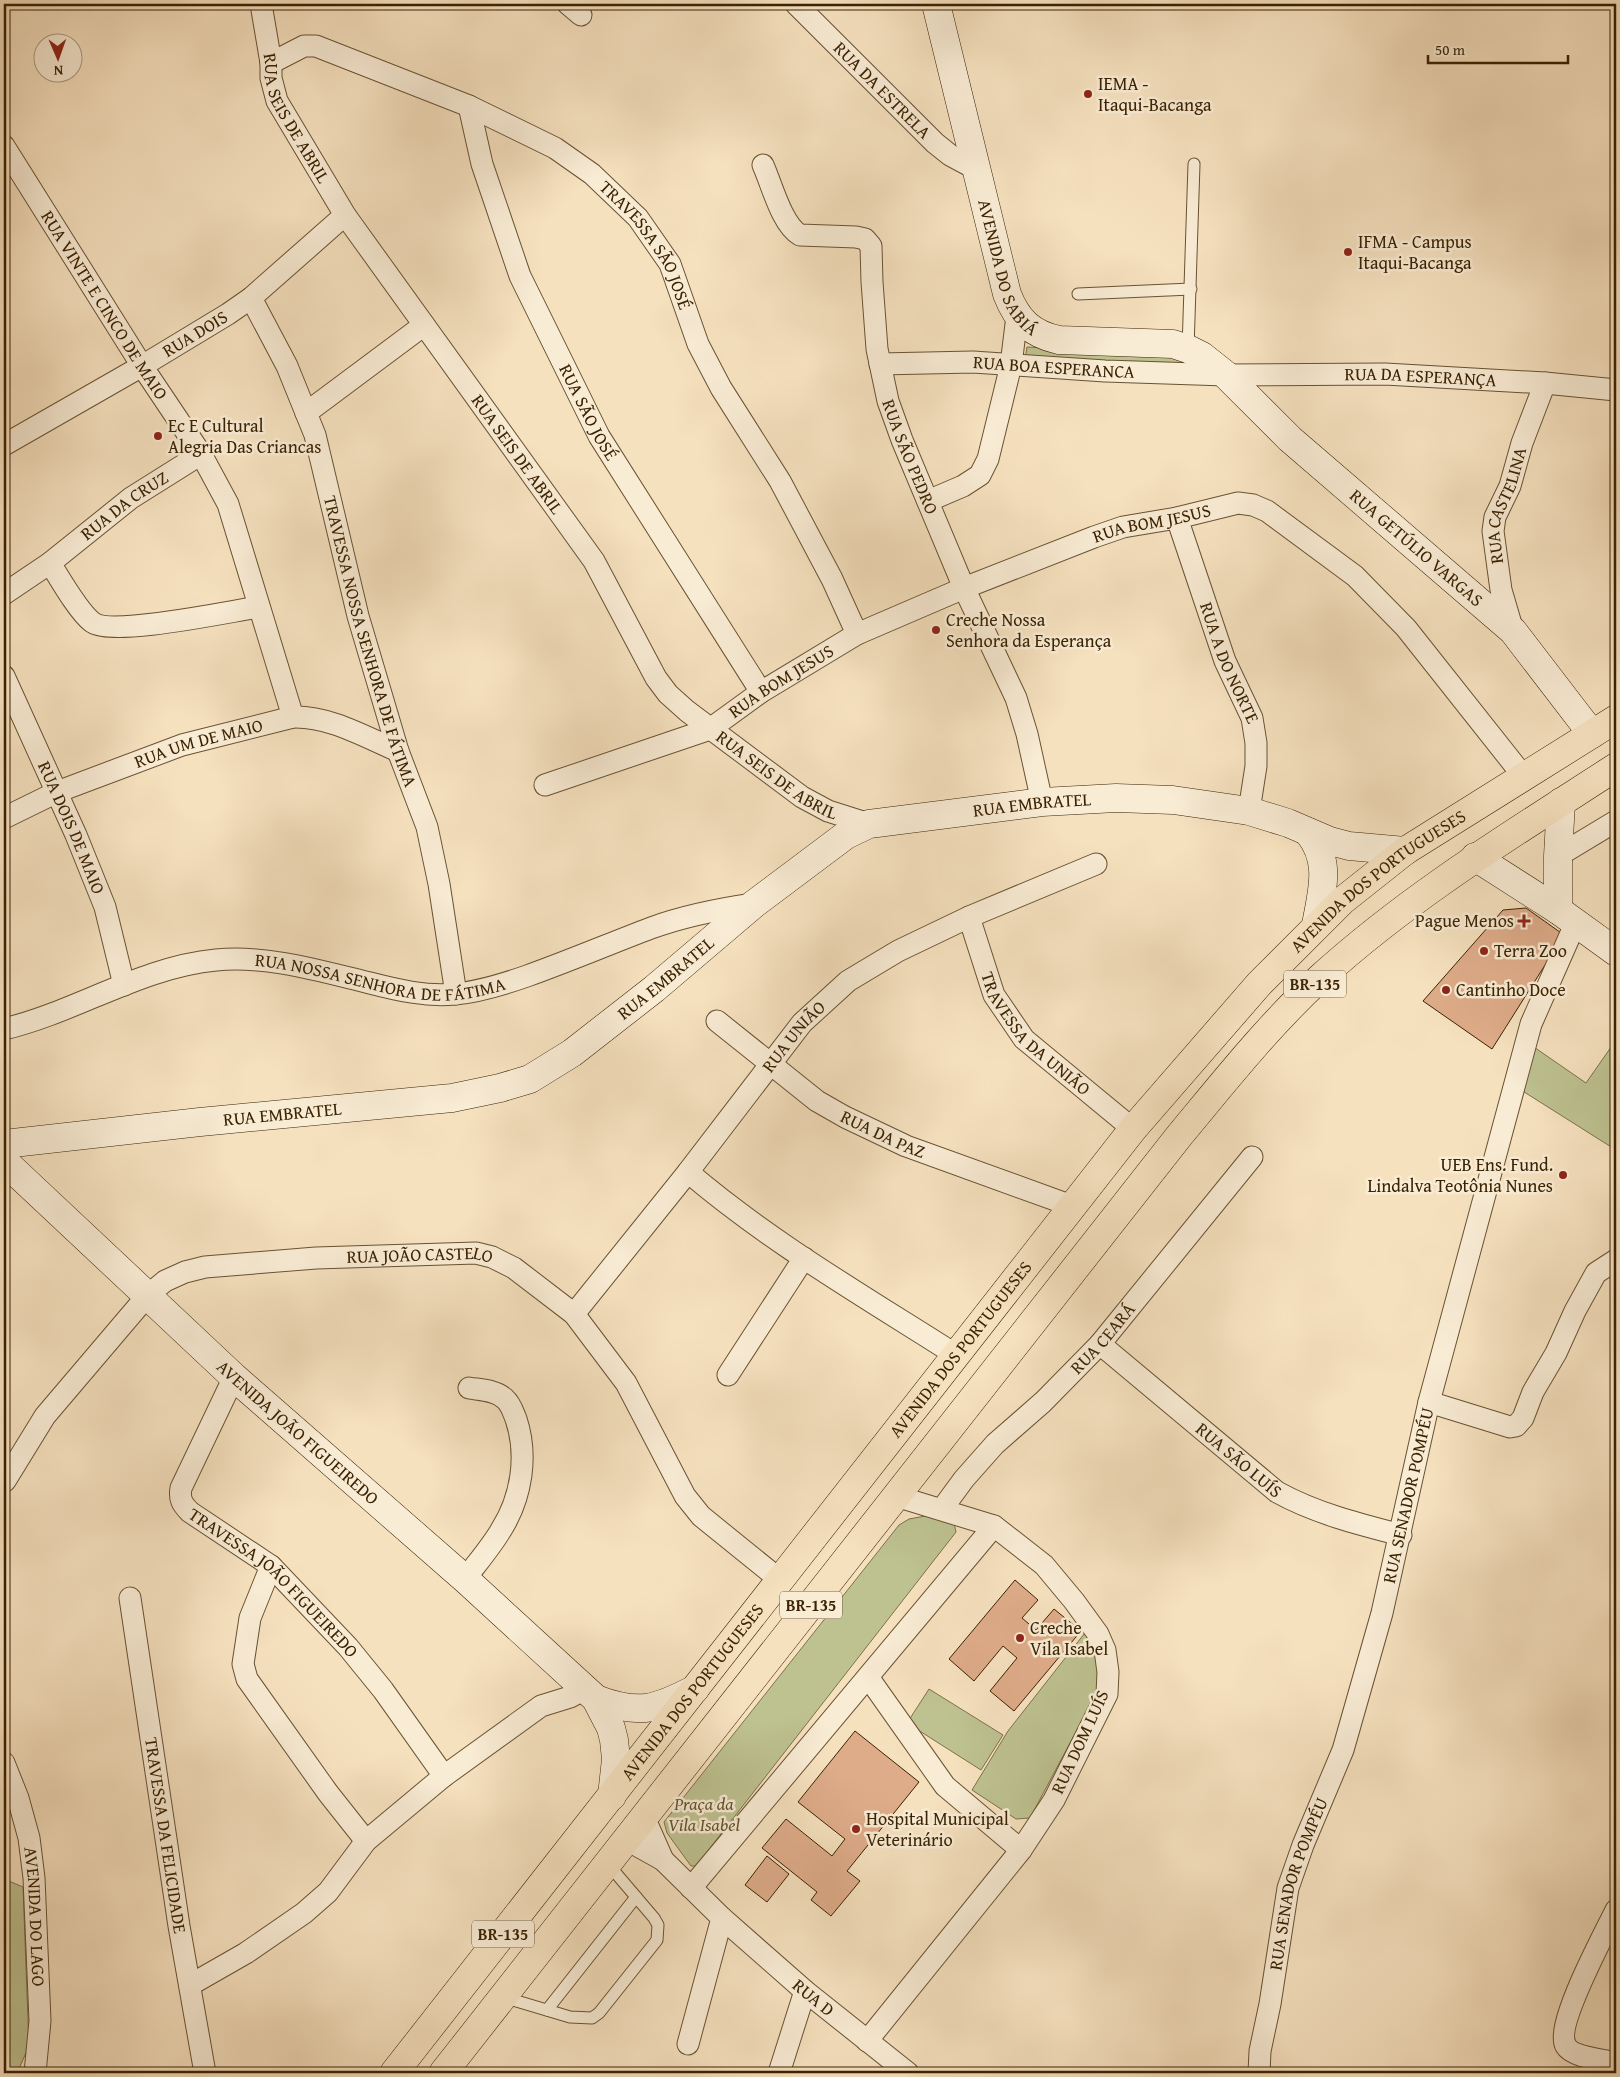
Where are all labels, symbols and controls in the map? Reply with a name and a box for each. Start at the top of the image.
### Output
north arrow [32,32,82,82]
scale bar [1428,32,1568,64]
street label: RUA DA ESTRELA [828,35,938,145]
text: 50 m [1435,39,1466,60]
street label: RUA SEIS DE ABRIL [257,51,337,188]
text: N [53,61,63,81]
place label: IEMA - Itaqui-Bacanga [1098,70,1212,118]
marker: IEMA - Itaqui-Bacanga [1082,88,1094,100]
street label: TRAVESSA SÃO JOSÉ [593,174,699,313]
street label: AVENIDA DO SABIÁ [971,196,1044,342]
street label: RUA VINTE E CINCO DE MAIO [35,205,175,405]
place label: IFMA - Campus Itaqui-Bacanga [1358,228,1472,276]
marker: IFMA - Campus Itaqui-Bacanga [1342,246,1354,258]
street label: RUA DOIS [157,303,233,364]
street label: RUA BOA ESPERANCA [972,348,1135,385]
street label: RUA SÃO JOSÉ [552,359,625,465]
street label: RUA DA ESPERANÇA [1344,360,1497,393]
street label: RUA SEIS DE ABRIL [465,388,570,520]
street label: RUA SÃO PEDRO [875,395,946,518]
place label: Ec E Cultural Alegria Das Criancas [168,412,321,460]
marker: Ec E Cultural Alegria Das Criancas [152,430,164,442]
street label: RUA CASTELINA [1479,444,1533,566]
street label: RUA DA CRUZ [74,464,173,547]
street label: RUA GETÚLIO VARGAS [1344,482,1490,613]
street label: TRAVESSA NOSSA SENHORA DE FÁTIMA [317,493,424,791]
street label: RUA BOM JESUS [1089,496,1214,550]
street label: RUA A DO NORTE [1193,598,1267,728]
place label: Creche Nossa Senhora da Esperança [946,606,1112,654]
marker: Creche Nossa Senhora da Esperança [930,624,942,636]
street label: RUA BOM JESUS [722,637,839,725]
street label: RUA UM DE MAIO [130,711,266,775]
street label: RUA SEIS DE ABRIL [711,723,841,826]
street label: RUA DOIS DE MAIO [31,756,112,898]
street label: RUA EMBRATEL [971,785,1092,824]
street label: AVENIDA DOS PORTUGUESES [1284,802,1471,959]
place label: Pague Menos [1415,907,1514,934]
marker: Pague Menos [1518,915,1530,927]
street label: RUA EMBRATEL [611,929,720,1026]
place label: Terra Zoo [1494,937,1567,964]
marker: Terra Zoo [1478,945,1490,957]
street label: RUA NOSSA SENHORA DE FÁTIMA [254,946,509,1008]
street label: TRAVESSA DA UNIÃO [974,968,1097,1102]
road number: BR-135 [1284,971,1346,998]
place label: Cantinho Doce [1456,976,1566,1003]
marker: Cantinho Doce [1440,984,1452,996]
street label: RUA UNIÃO [755,994,831,1078]
street label: RUA EMBRATEL [222,1095,343,1133]
street label: RUA DA PAZ [836,1103,929,1165]
place label: UEB Ens. Fund. Lindalva Teotônia Nunes [1367,1151,1553,1199]
marker: UEB Ens. Fund. Lindalva Teotônia Nunes [1557,1169,1569,1181]
street label: RUA JOÃO CASTELO [346,1239,496,1270]
street label: AVENIDA DOS PORTUGUESES [882,1255,1038,1443]
street label: RUA CEARÁ [1064,1297,1141,1380]
street label: AVENIDA JOÃO FIGUEIREDO [211,1353,385,1511]
street label: RUA SENADOR POMPÉU [1375,1405,1440,1586]
street label: RUA SÃO LUÍS [1190,1415,1289,1504]
street label: TRAVESSA JOÃO FIGUEIREDO [183,1501,365,1663]
road number: BR-135 [780,1592,842,1618]
street label: AVENIDA DOS PORTUGUESES [614,1597,770,1786]
place label: Creche Vila Isabel [1030,1614,1108,1662]
marker: Creche Vila Isabel [1014,1632,1026,1644]
street label: RUA DOM LUÍS [1044,1685,1115,1798]
street label: TRAVESSA DA FELICIDADE [138,1736,194,1935]
park label: Praça da Vila Isabel [668,1790,741,1838]
street label: RUA SENADOR POMPÉU [1261,1793,1335,1972]
place label: Hospital Municipal Veterinário [866,1805,1009,1853]
marker: Hospital Municipal Veterinário [850,1823,862,1835]
street label: AVENIDA DO LAGO [17,1845,53,1987]
road number: BR-135 [472,1920,534,1948]
street label: RUA D [787,1972,840,2022]

